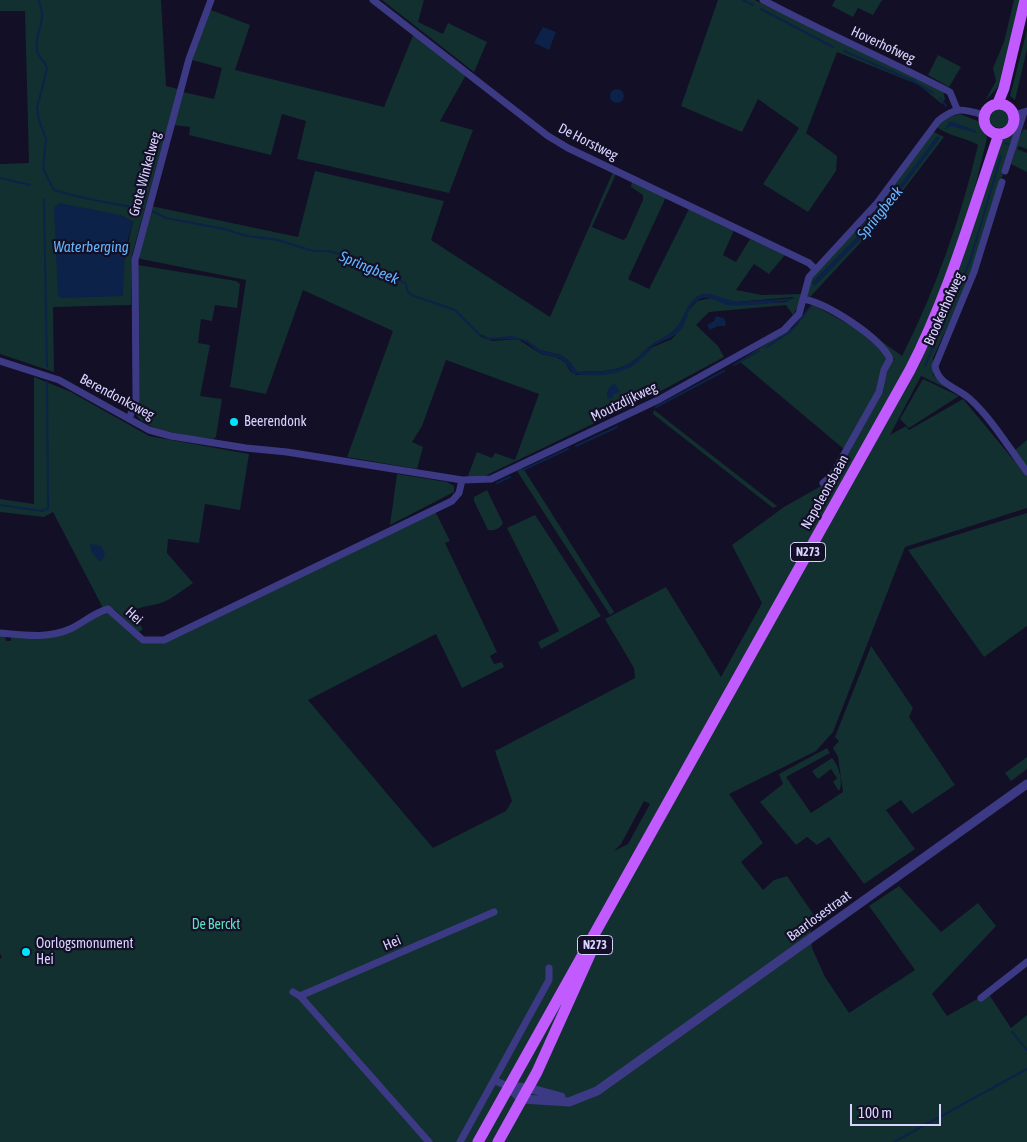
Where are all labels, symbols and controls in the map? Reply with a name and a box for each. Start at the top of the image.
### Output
street label: Hoverhofweg [848,23,918,67]
street label: De Horstweg [555,120,621,164]
street label: Grote Winkelweg [126,130,164,218]
water label: Springbeek [853,183,907,243]
water label: Waterberging [53,238,129,256]
water label: Springbeek [337,247,401,289]
street label: Brookerhofweg [920,270,968,348]
street label: Berendonksweg [77,370,157,424]
street label: Moutzdijkweg [588,379,660,425]
place label: Beerendonk [244,414,307,430]
marker: Beerendonk [228,416,240,428]
street label: Napoleonsbaan [798,452,852,532]
road number: N273 [790,542,826,562]
street label: Hei [122,604,146,628]
street label: Baarlosestraat [784,887,854,945]
park label: De Berckt [192,917,240,933]
street label: Hei [381,932,403,954]
place label: Oorlogsmonument Hei [36,936,133,969]
road number: N273 [578,936,612,954]
marker: Oorlogsmonument Hei [20,946,32,958]
scale bar [852,1094,943,1126]
text: 100 m [858,1104,892,1121]

